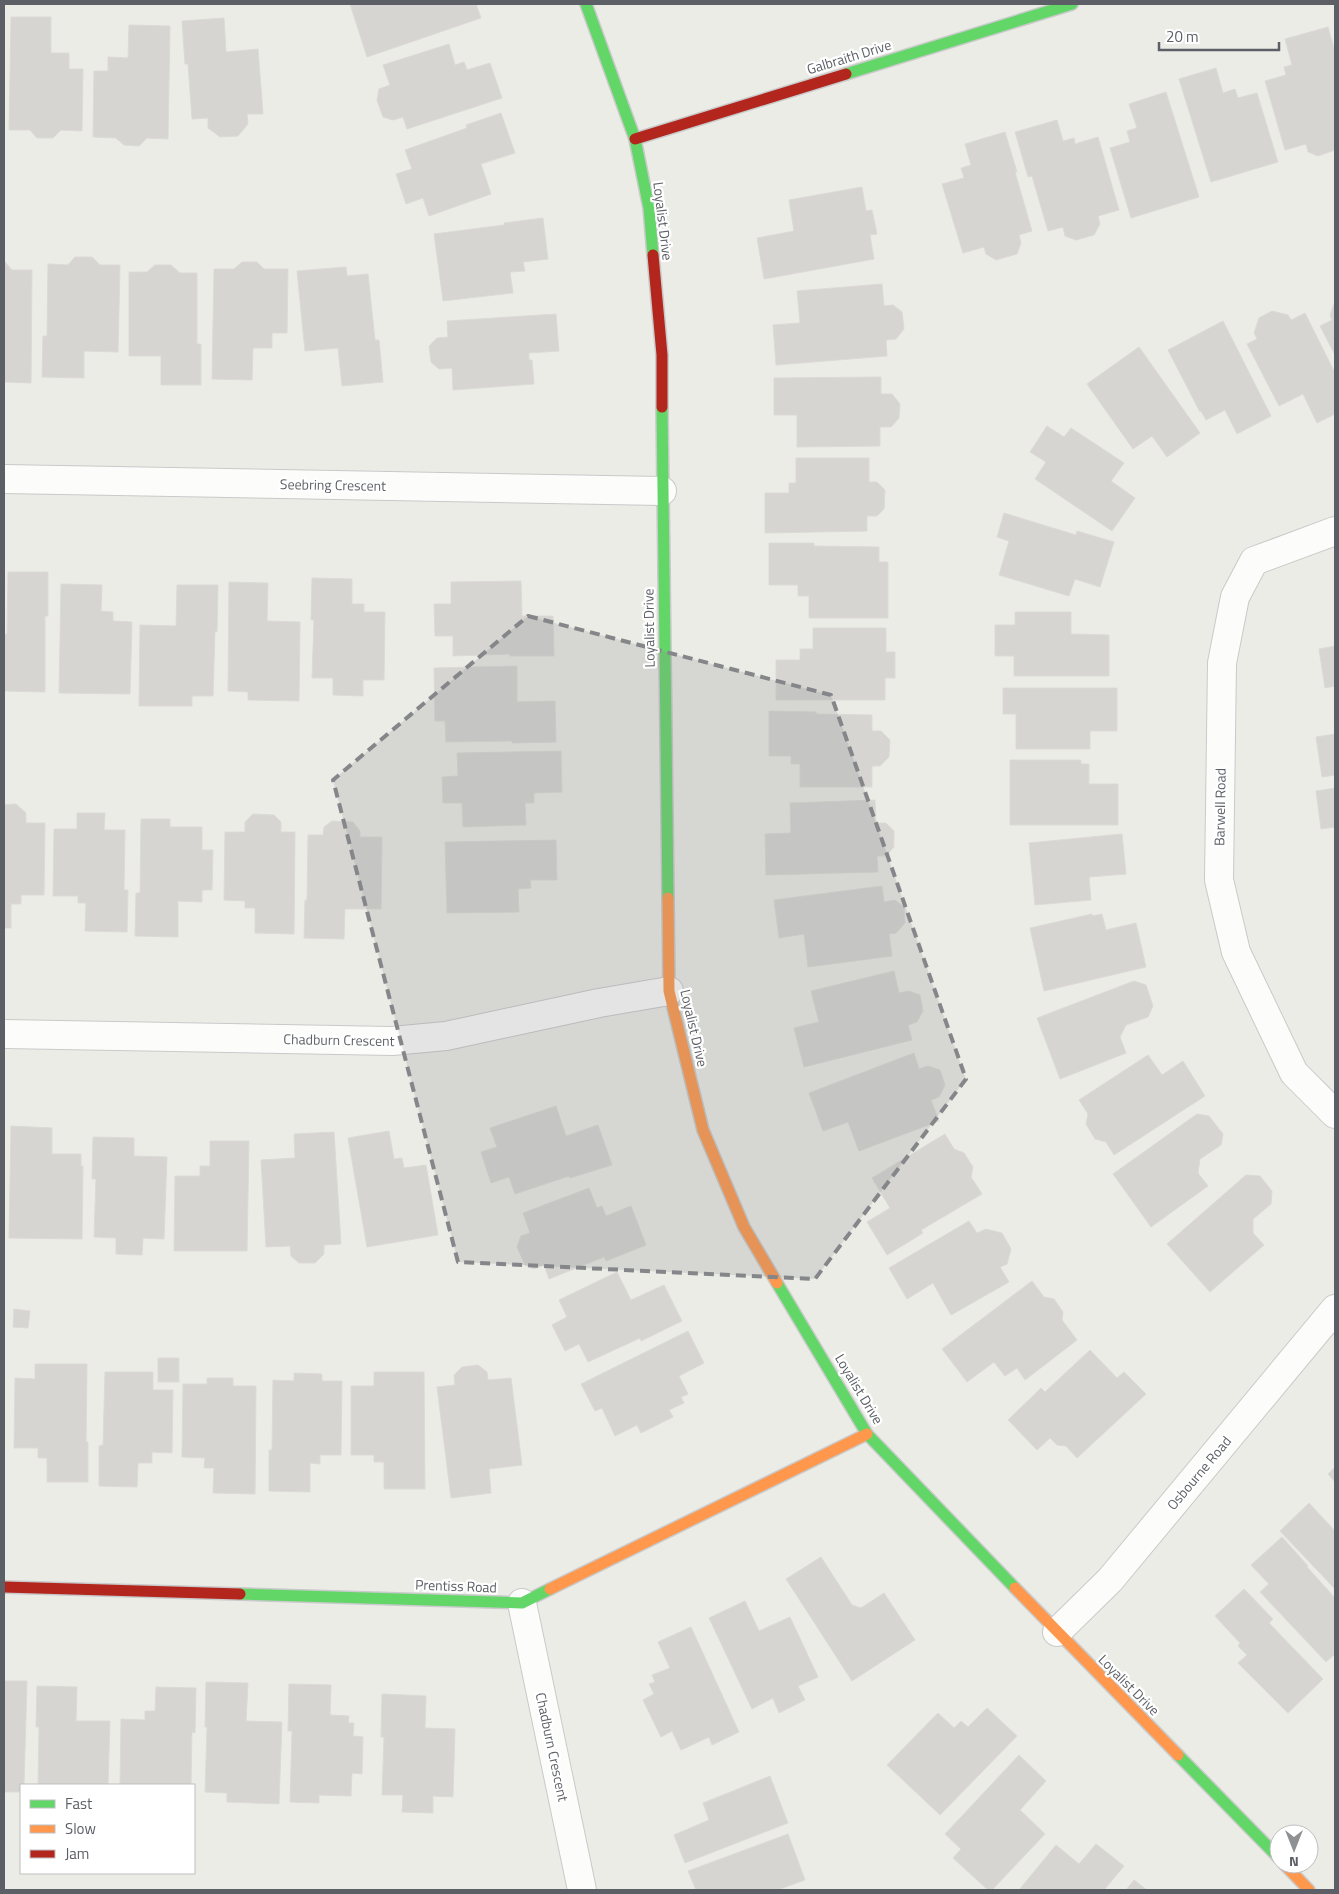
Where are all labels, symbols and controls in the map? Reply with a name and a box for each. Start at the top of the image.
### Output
scale bar [1159,20,1279,52]
text: 20 m [1166,25,1199,48]
street label: Galbraith Drive [804,34,894,79]
street label: Loyalist Drive [648,180,679,261]
street label: Seebring Crescent [280,473,386,496]
street label: Loyalist Drive [637,588,660,668]
street label: Barwell Road [1208,768,1231,846]
street label: Loyalist Drive [675,987,714,1069]
street label: Chadburn Crescent [283,1028,395,1051]
street label: Loyalist Drive [830,1349,889,1428]
street label: Osbourne Road [1161,1431,1236,1514]
street label: Prentiss Road [415,1574,497,1597]
street label: Loyalist Drive [1094,1649,1165,1720]
street label: Chadburn Crescent [531,1690,574,1804]
legend [20,1784,195,1874]
text: Fast [65,1792,93,1815]
text: Slow [65,1817,96,1840]
north arrow [1269,1824,1319,1874]
text: Jam [65,1842,89,1865]
text: N [1289,1852,1299,1873]

